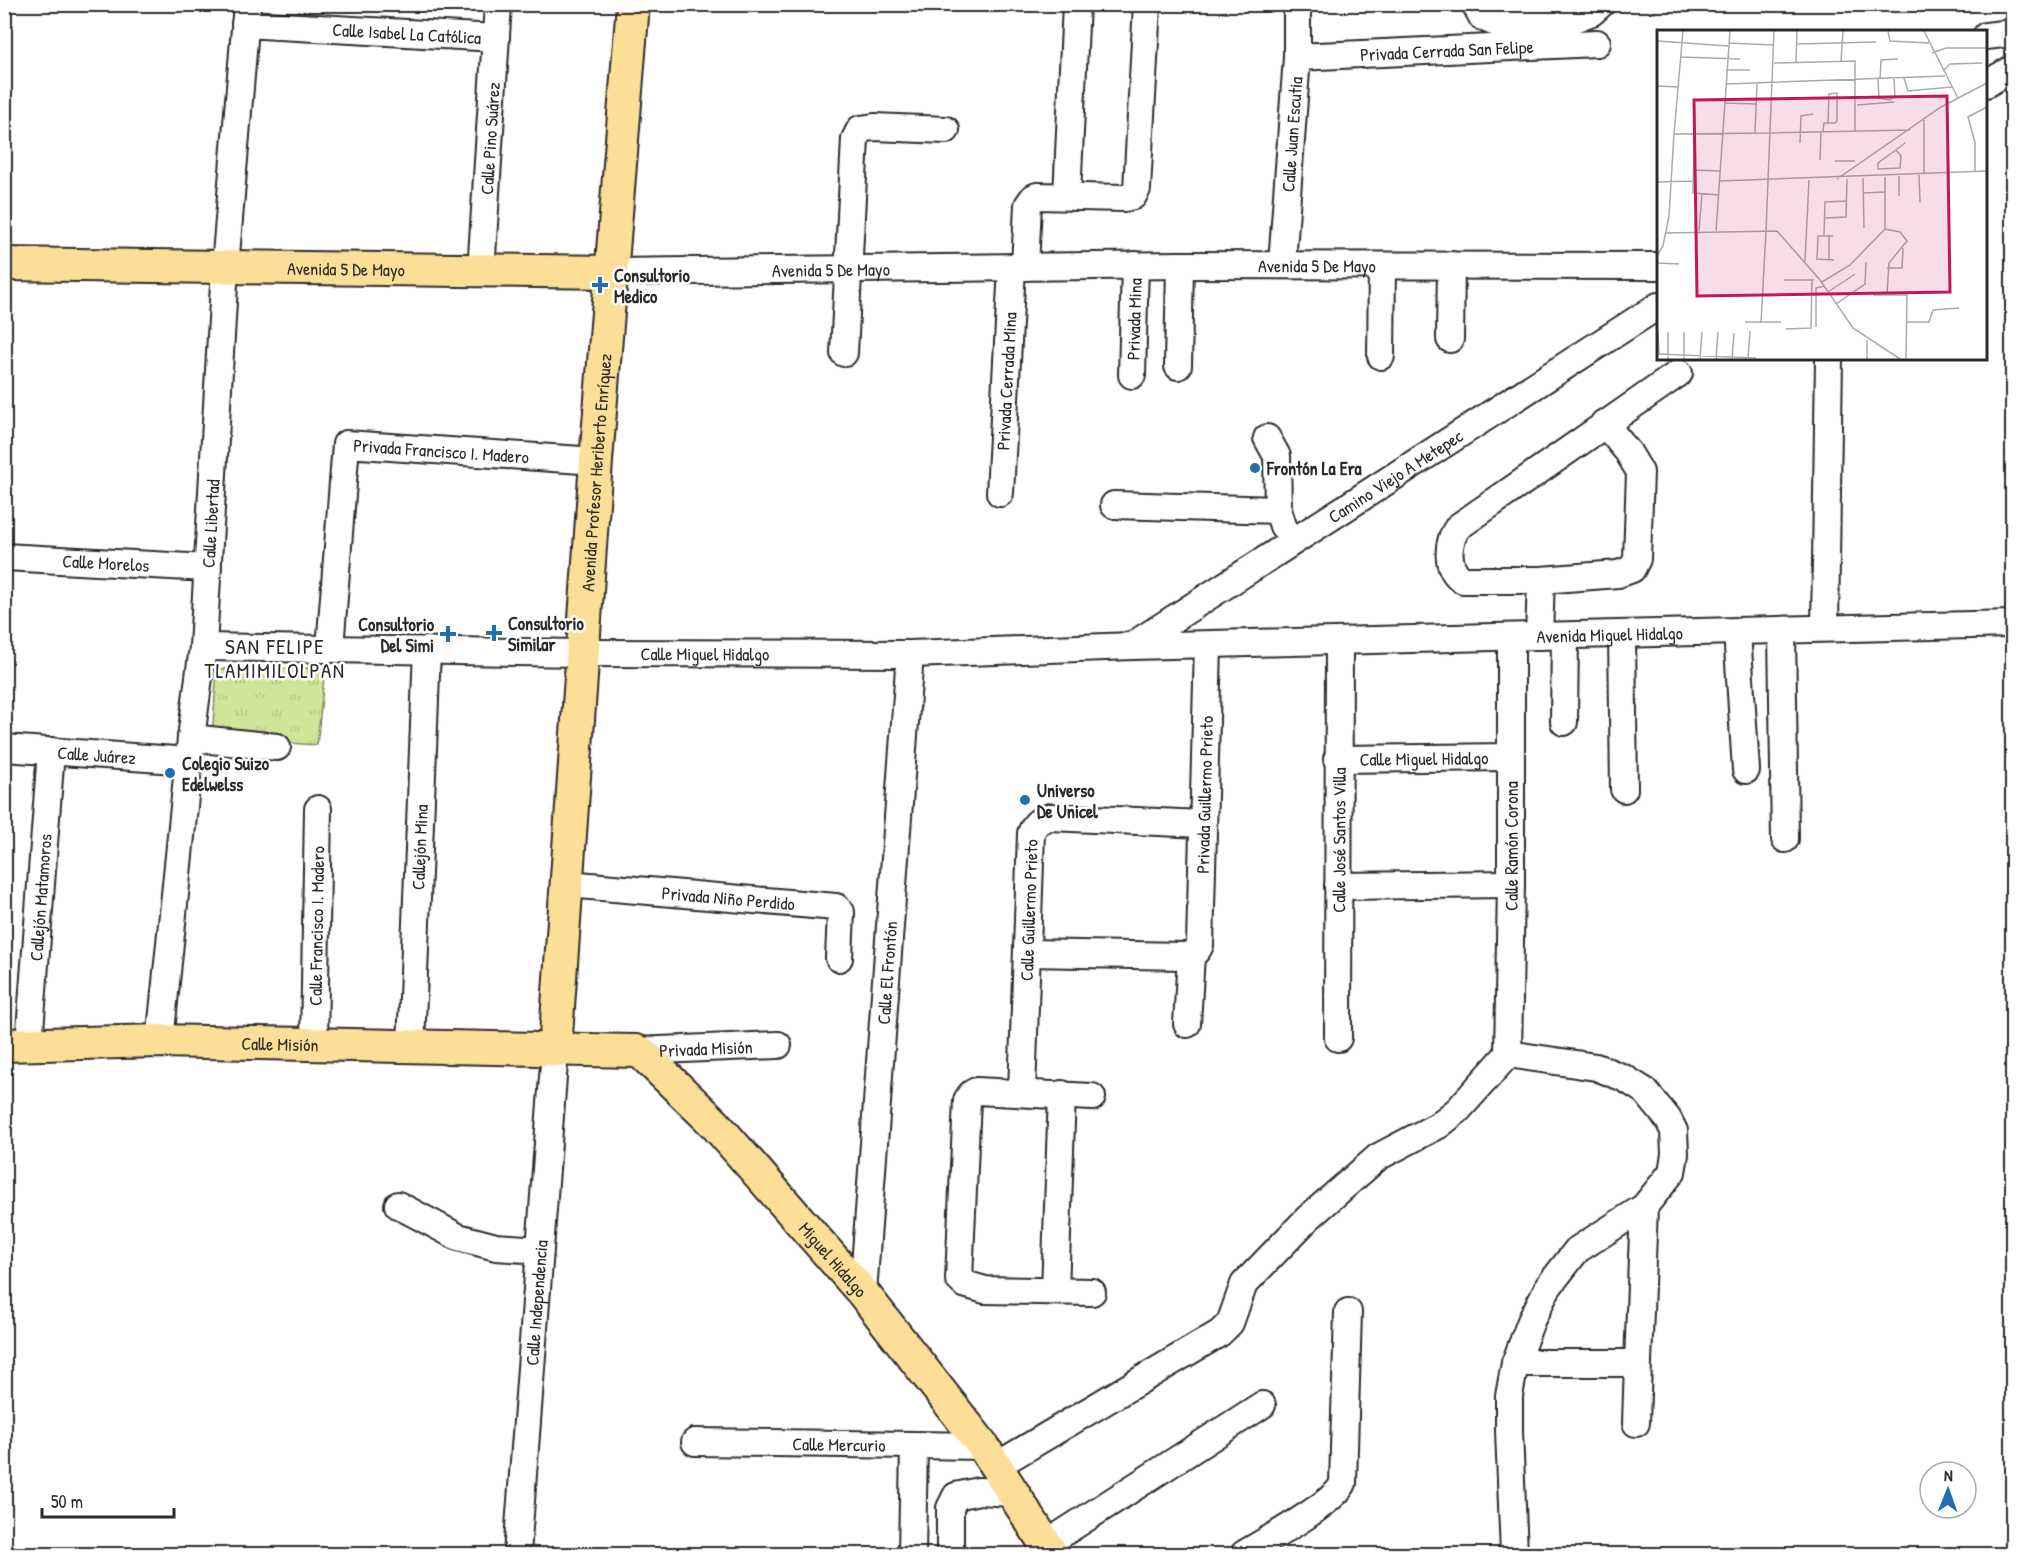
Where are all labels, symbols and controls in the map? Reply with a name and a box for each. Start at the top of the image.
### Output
street label: Calle Isabel La Católica [332,16,482,50]
inset map [1657,30,1987,360]
street label: Privada Cerrada San Felipe [1360,33,1534,67]
street label: Calle Juan Escutia [1275,76,1308,193]
street label: Calle Pino Suárez [473,81,506,195]
street label: Avenida 5 De Mayo [1258,253,1376,278]
street label: Avenida 5 De Mayo [287,255,405,282]
street label: Avenida 5 De Mayo [772,256,890,283]
place label: Consultorio Medico [614,263,691,309]
marker: Consultorio Medico [591,276,609,294]
street label: Privada Mina [1120,278,1147,360]
street label: Privada Cerrada Mina [990,311,1022,451]
street label: Avenida Profesor Heriberto Enríquez [574,352,617,592]
street label: Camino Viejo A Metepec [1323,423,1467,529]
street label: Privada Francisco I. Madero [353,432,530,469]
place label: Frontón La Era [1266,456,1363,481]
marker: Frontón La Era [1248,461,1262,475]
street label: Calle Libertad [195,479,225,569]
street label: Calle Morelos [62,548,150,577]
place label: Consultorio Similar [508,611,585,657]
place label: Consultorio Del Simi [358,612,435,658]
street label: Avenida Miguel Hidalgo [1536,620,1683,648]
marker: Consultorio Similar [485,624,503,642]
marker: Consultorio Del Simi [439,625,457,643]
district label: SAN FELIPE TLAMIMILOLPAN [204,632,346,685]
street label: Calle Miguel Hidalgo [641,641,769,666]
street label: Privada Guillermo Prieto [1189,715,1219,874]
street label: Calle Juárez [57,739,137,770]
street label: Calle Miguel Hidalgo [1359,745,1489,771]
place label: Colegio Suizo Edelwelss [182,751,270,797]
marker: Colegio Suizo Edelwelss [163,766,177,780]
street label: Calle José Santos Villa [1326,767,1351,913]
place label: Universo De Unicel [1037,778,1099,824]
street label: Calle Ramón Corona [1498,781,1524,911]
marker: Universo De Unicel [1018,793,1032,807]
street label: Callejón Mina [405,804,433,890]
street label: Callejón Matamoros [23,833,57,962]
street label: Calle Guillermo Prieto [1013,839,1043,981]
street label: Calle Francisco I. Madero [302,846,330,1006]
street label: Privada Niño Perdido [661,880,796,916]
street label: Calle El Frontón [870,920,903,1025]
street label: Calle Misión [241,1030,319,1057]
street label: Privada Misión [659,1034,753,1063]
street label: Miguel Hidalgo [794,1216,873,1302]
street label: Calle Independencia [519,1239,553,1367]
street label: Calle Mercurio [792,1431,886,1457]
north arrow [1918,1460,1978,1520]
text: N [1944,1464,1953,1486]
scale bar [42,1481,174,1519]
text: 50 m [51,1489,83,1514]

